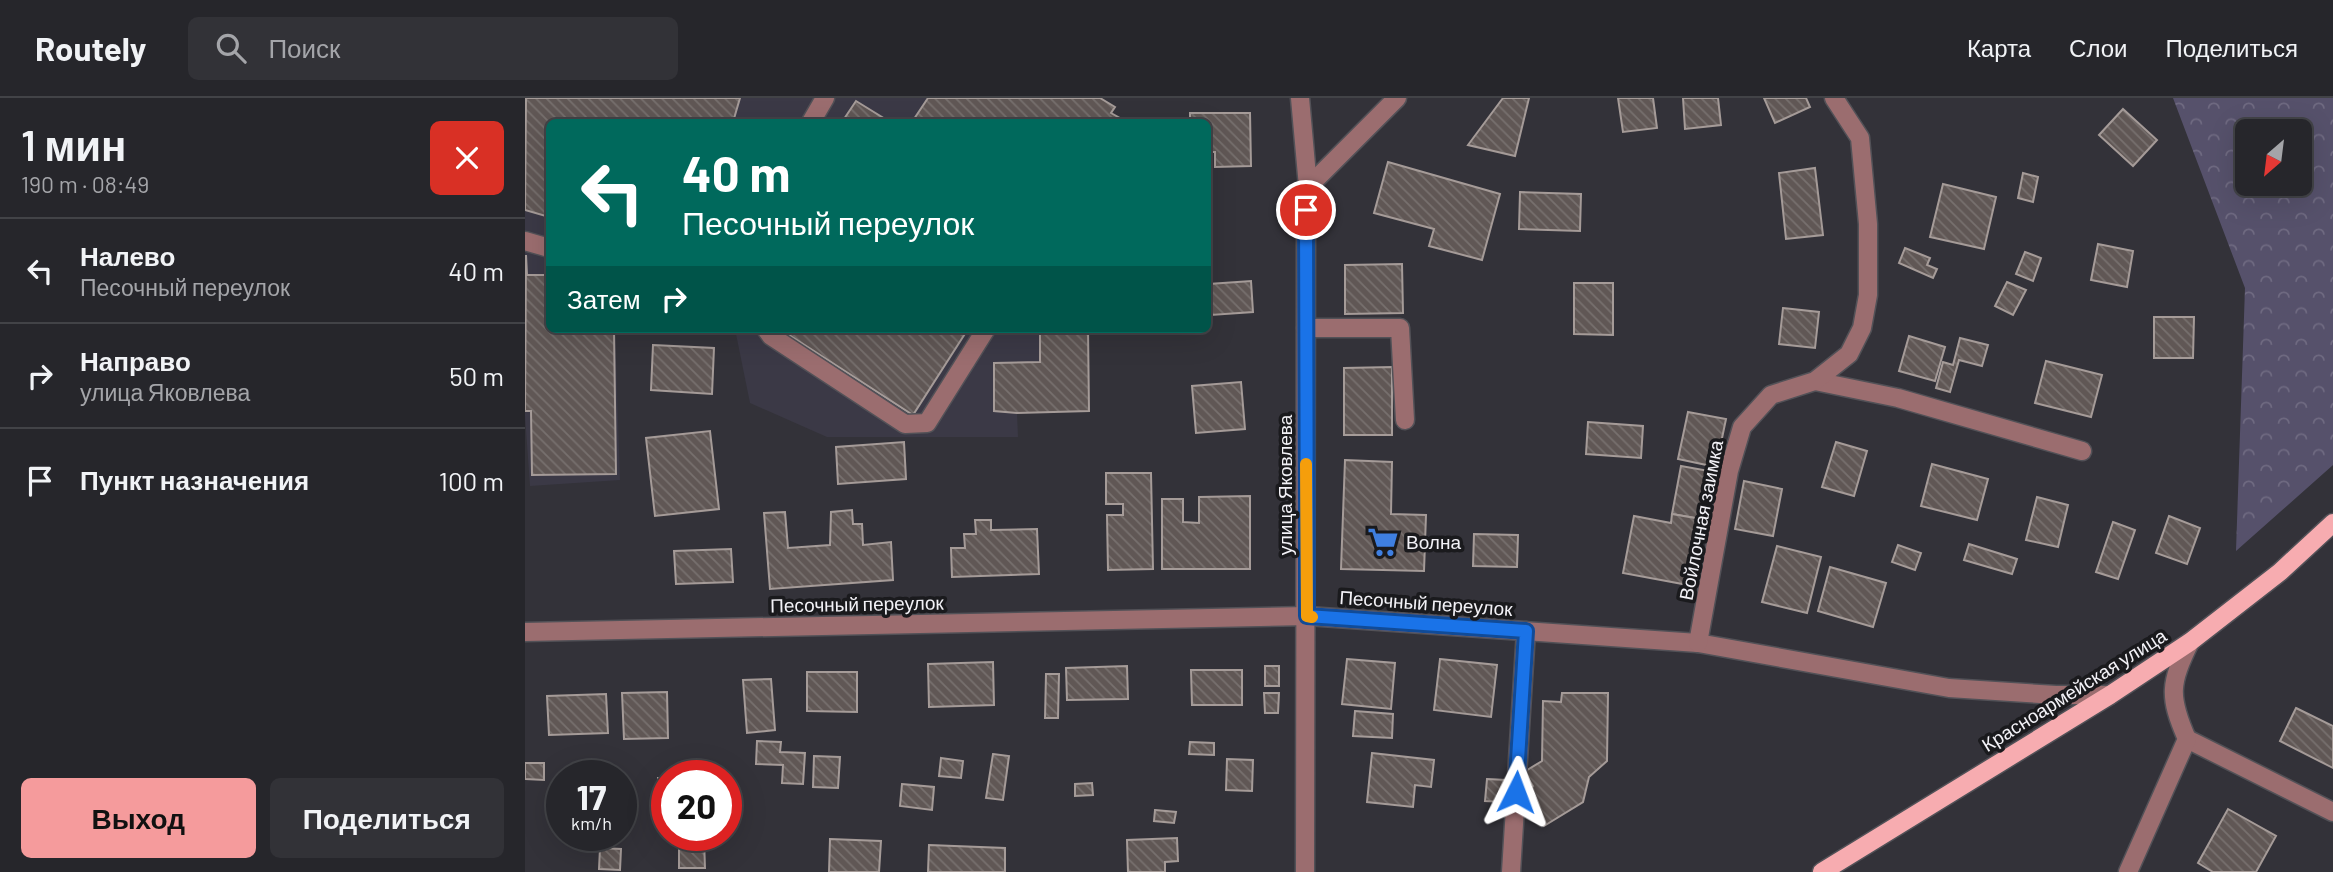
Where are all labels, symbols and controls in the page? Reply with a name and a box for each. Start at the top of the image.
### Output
search box [188,17,678,80]
text: Routely [35,28,146,68]
icon: search [212,29,250,67]
text: Поиск [268,32,340,63]
text: Карта [1967,33,2031,62]
text: Слои [2069,33,2127,62]
text: Поделиться [2165,33,2298,62]
text: 1 мин [21,119,126,169]
north arrow [2235,119,2312,196]
map controls [2235,119,2312,196]
button: close [430,121,504,195]
text: 40 m [682,143,790,202]
icon: left [567,147,658,238]
text: 190 m · 08:49 [21,170,149,198]
pin [1276,180,1336,240]
icon: arrive [1287,191,1325,229]
text: Песочный переулок [682,203,974,241]
text: Налево [80,240,175,271]
icon: left [21,252,59,290]
text: 40 m [448,255,504,286]
text: Песочный переулок [80,273,290,301]
icon: right [655,280,693,318]
text: Затем [567,283,641,314]
text: Направо [80,345,191,376]
icon: right [21,357,59,395]
text: 50 m [449,360,504,391]
text: улица Яковлева [80,378,250,406]
street label: улица Яковлева [1273,414,1296,555]
street label: Войлочная заимка [1674,437,1727,602]
icon: arrive [21,462,59,500]
text: Пункт назначения [80,464,309,495]
text: 100 m [439,465,504,496]
supermarket icon: Волна [1366,525,1400,559]
place label: Волна [1406,530,1461,553]
street label: Песочный переулок [1339,585,1514,620]
street label: Песочный переулок [770,590,945,617]
street label: Красноармейская улица [1977,623,2171,756]
position arrow [1479,755,1553,829]
speed limit sign: 20 [651,760,742,851]
text: 17 [577,775,606,817]
button: Выход [21,778,256,858]
button: Поделиться [270,778,504,858]
text: km/h [571,812,612,834]

